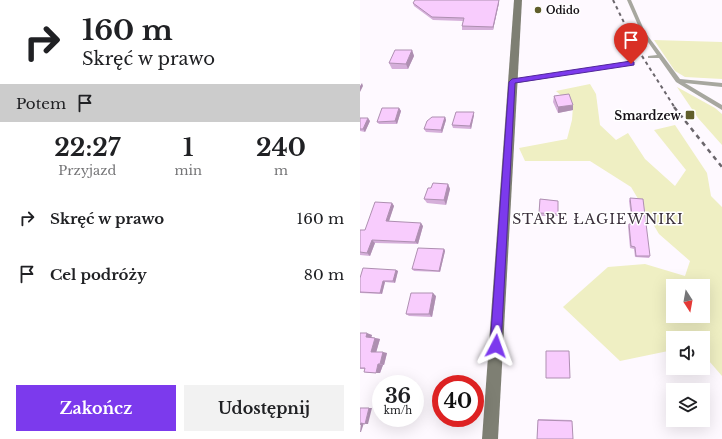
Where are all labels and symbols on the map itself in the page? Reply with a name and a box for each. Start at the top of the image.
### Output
place label: Odido [546,4,580,17]
marker: Odido [533,5,543,15]
pin [614,23,648,64]
place label: Smardzew [614,108,681,123]
marker: Smardzew [684,109,696,121]
district label: STARE ŁAGIEWNIKI [512,210,684,228]
north arrow [666,279,710,323]
position arrow [475,325,517,367]
speed limit sign: 40 [432,375,484,427]

